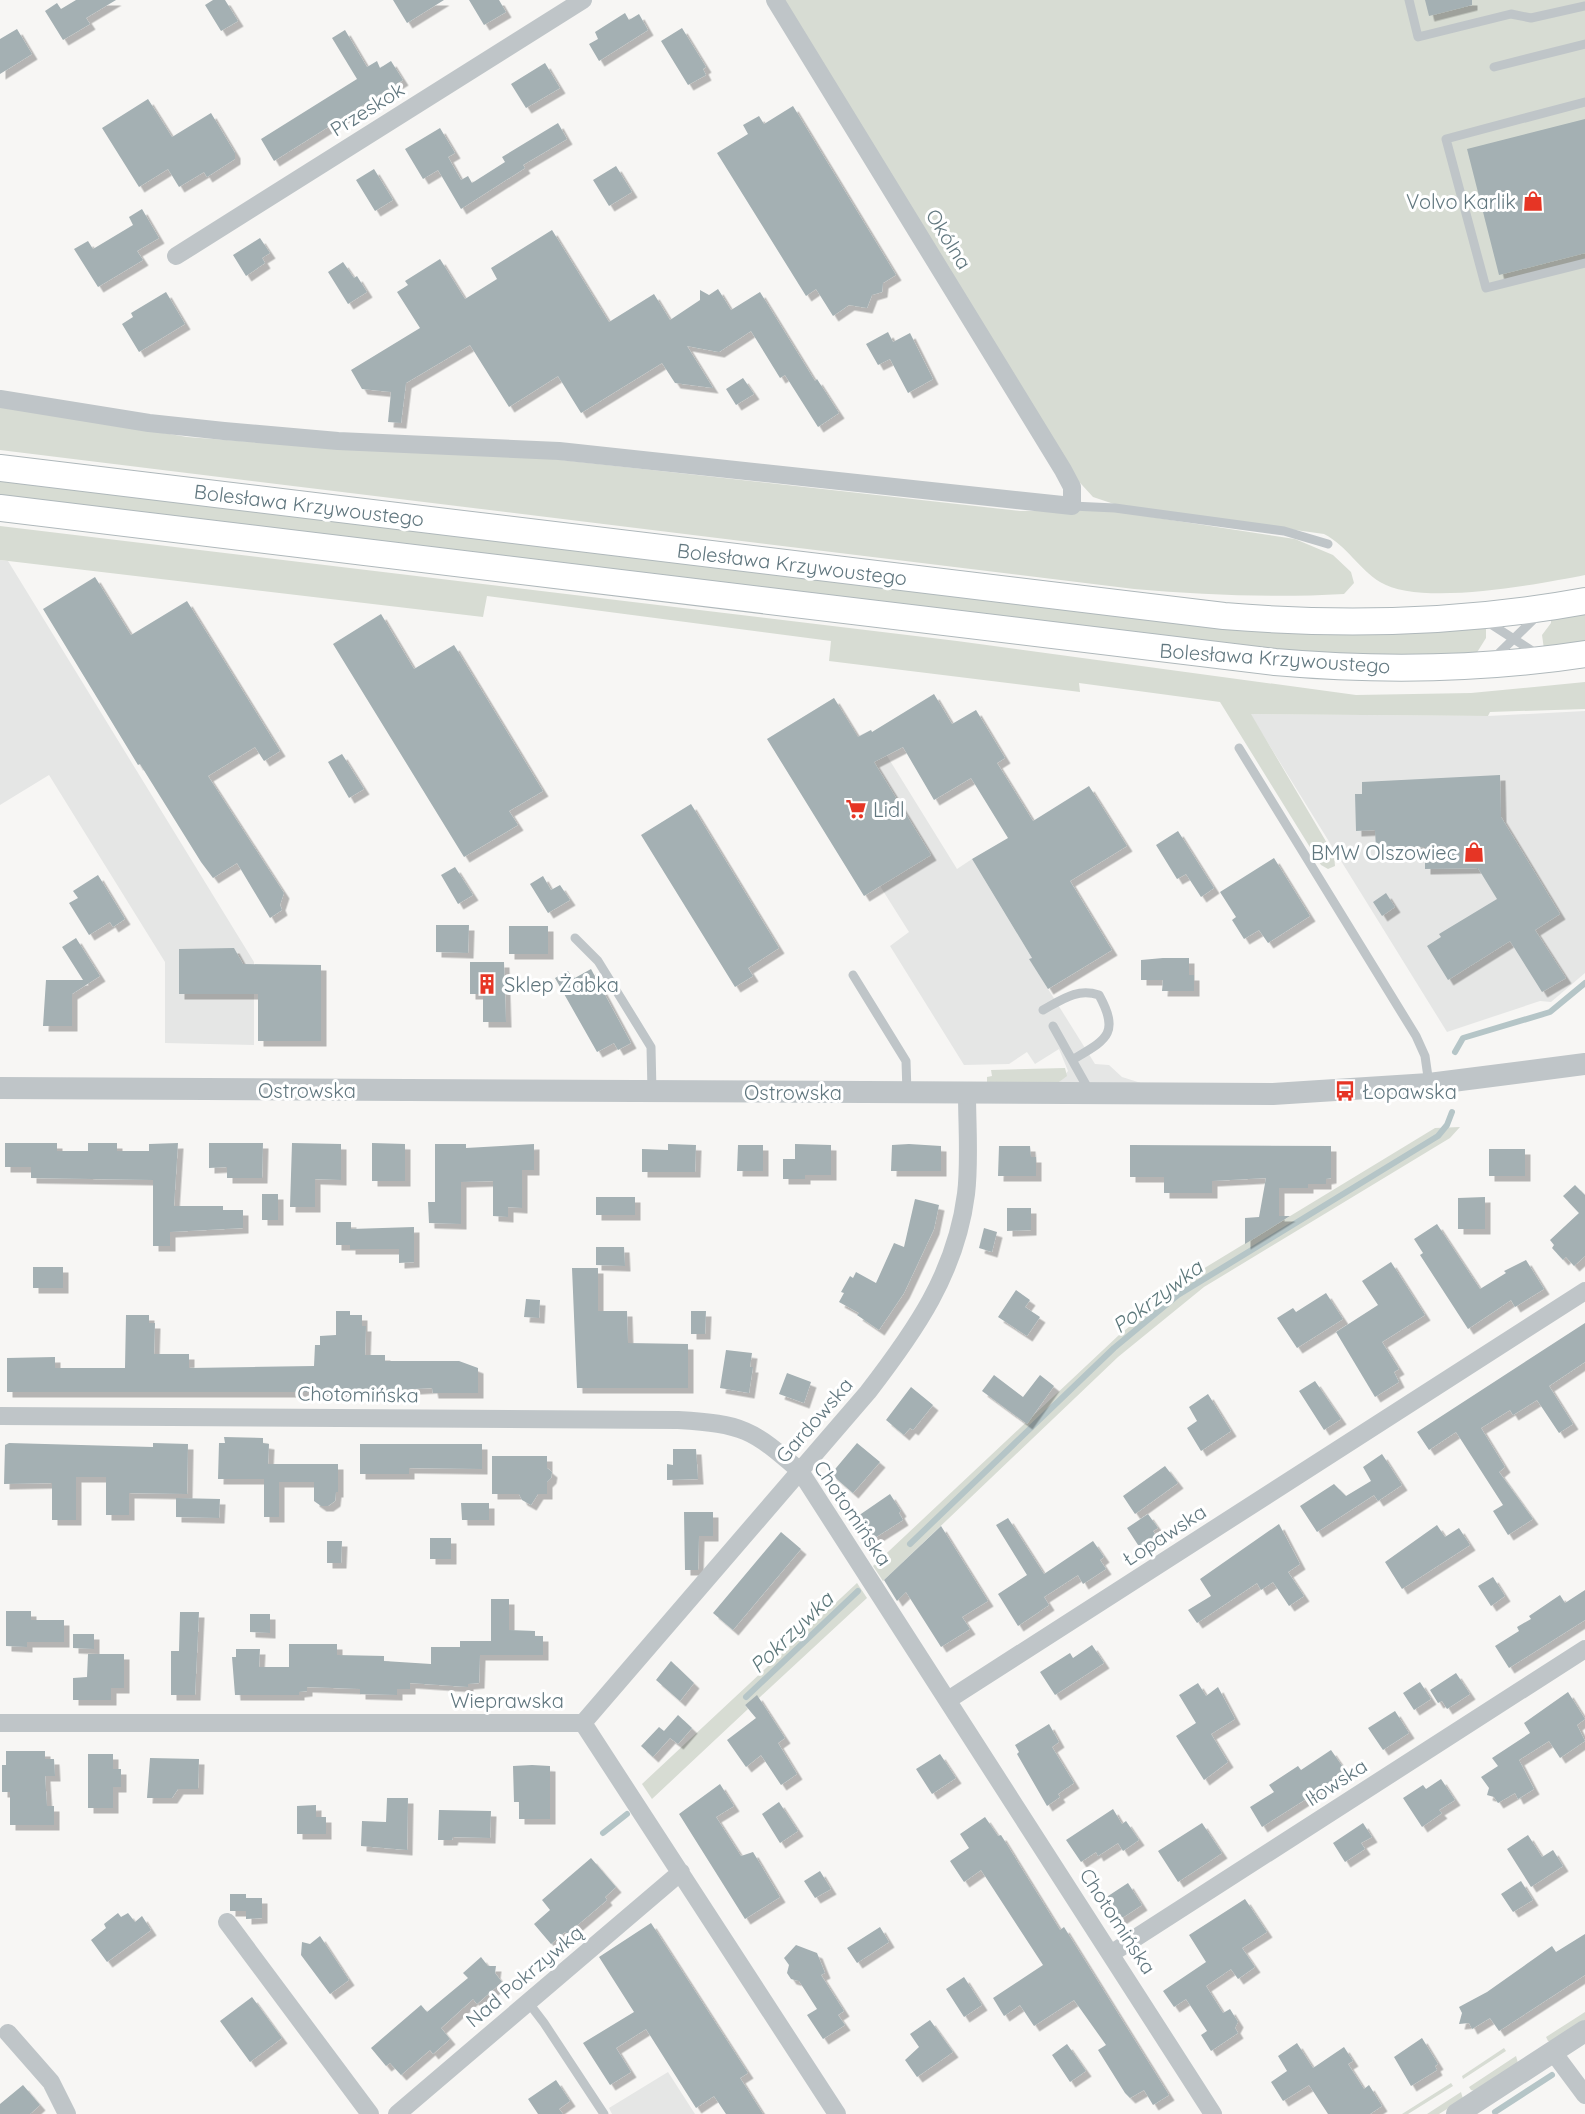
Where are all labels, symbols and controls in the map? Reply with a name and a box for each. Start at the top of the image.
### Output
street label: Przeskok [325,76,409,142]
place label: Volvo Karlik [1406,189,1516,214]
shop icon: Volvo Karlik [1521,189,1545,213]
street label: Okólna [921,204,977,274]
street label: Bolesława Krzywoustego [193,478,425,532]
street label: Bolesława Krzywoustego [676,537,908,591]
street label: Bolesława Krzywoustego [1159,637,1391,679]
supermarket icon: Lidl [844,797,868,821]
place label: Lidl [873,797,905,822]
place label: BMW Olszowiec [1311,840,1457,865]
shop icon: BMW Olszowiec [1462,840,1486,864]
building icon: Sklep Żabka [475,972,499,996]
place label: Sklep Żabka [504,972,619,997]
street label: Ostrowska [258,1078,356,1103]
bus stop icon: Łopawska [1333,1079,1357,1103]
place label: Łopawska [1362,1079,1457,1104]
street label: Ostrowska [744,1080,842,1105]
water label: Pokrzywka [1107,1253,1208,1338]
street label: Gardowska [770,1372,858,1468]
street label: Chotomińska [297,1380,419,1408]
street label: Chotomińska [809,1456,897,1570]
street label: Łopawska [1117,1499,1211,1571]
water label: Pokrzywka [744,1585,839,1678]
street label: Wieprawska [450,1688,564,1713]
street label: Iłowska [1300,1753,1372,1811]
street label: Chotomińska [1074,1863,1162,1979]
street label: Nad Pokrzywką [460,1920,588,2032]

